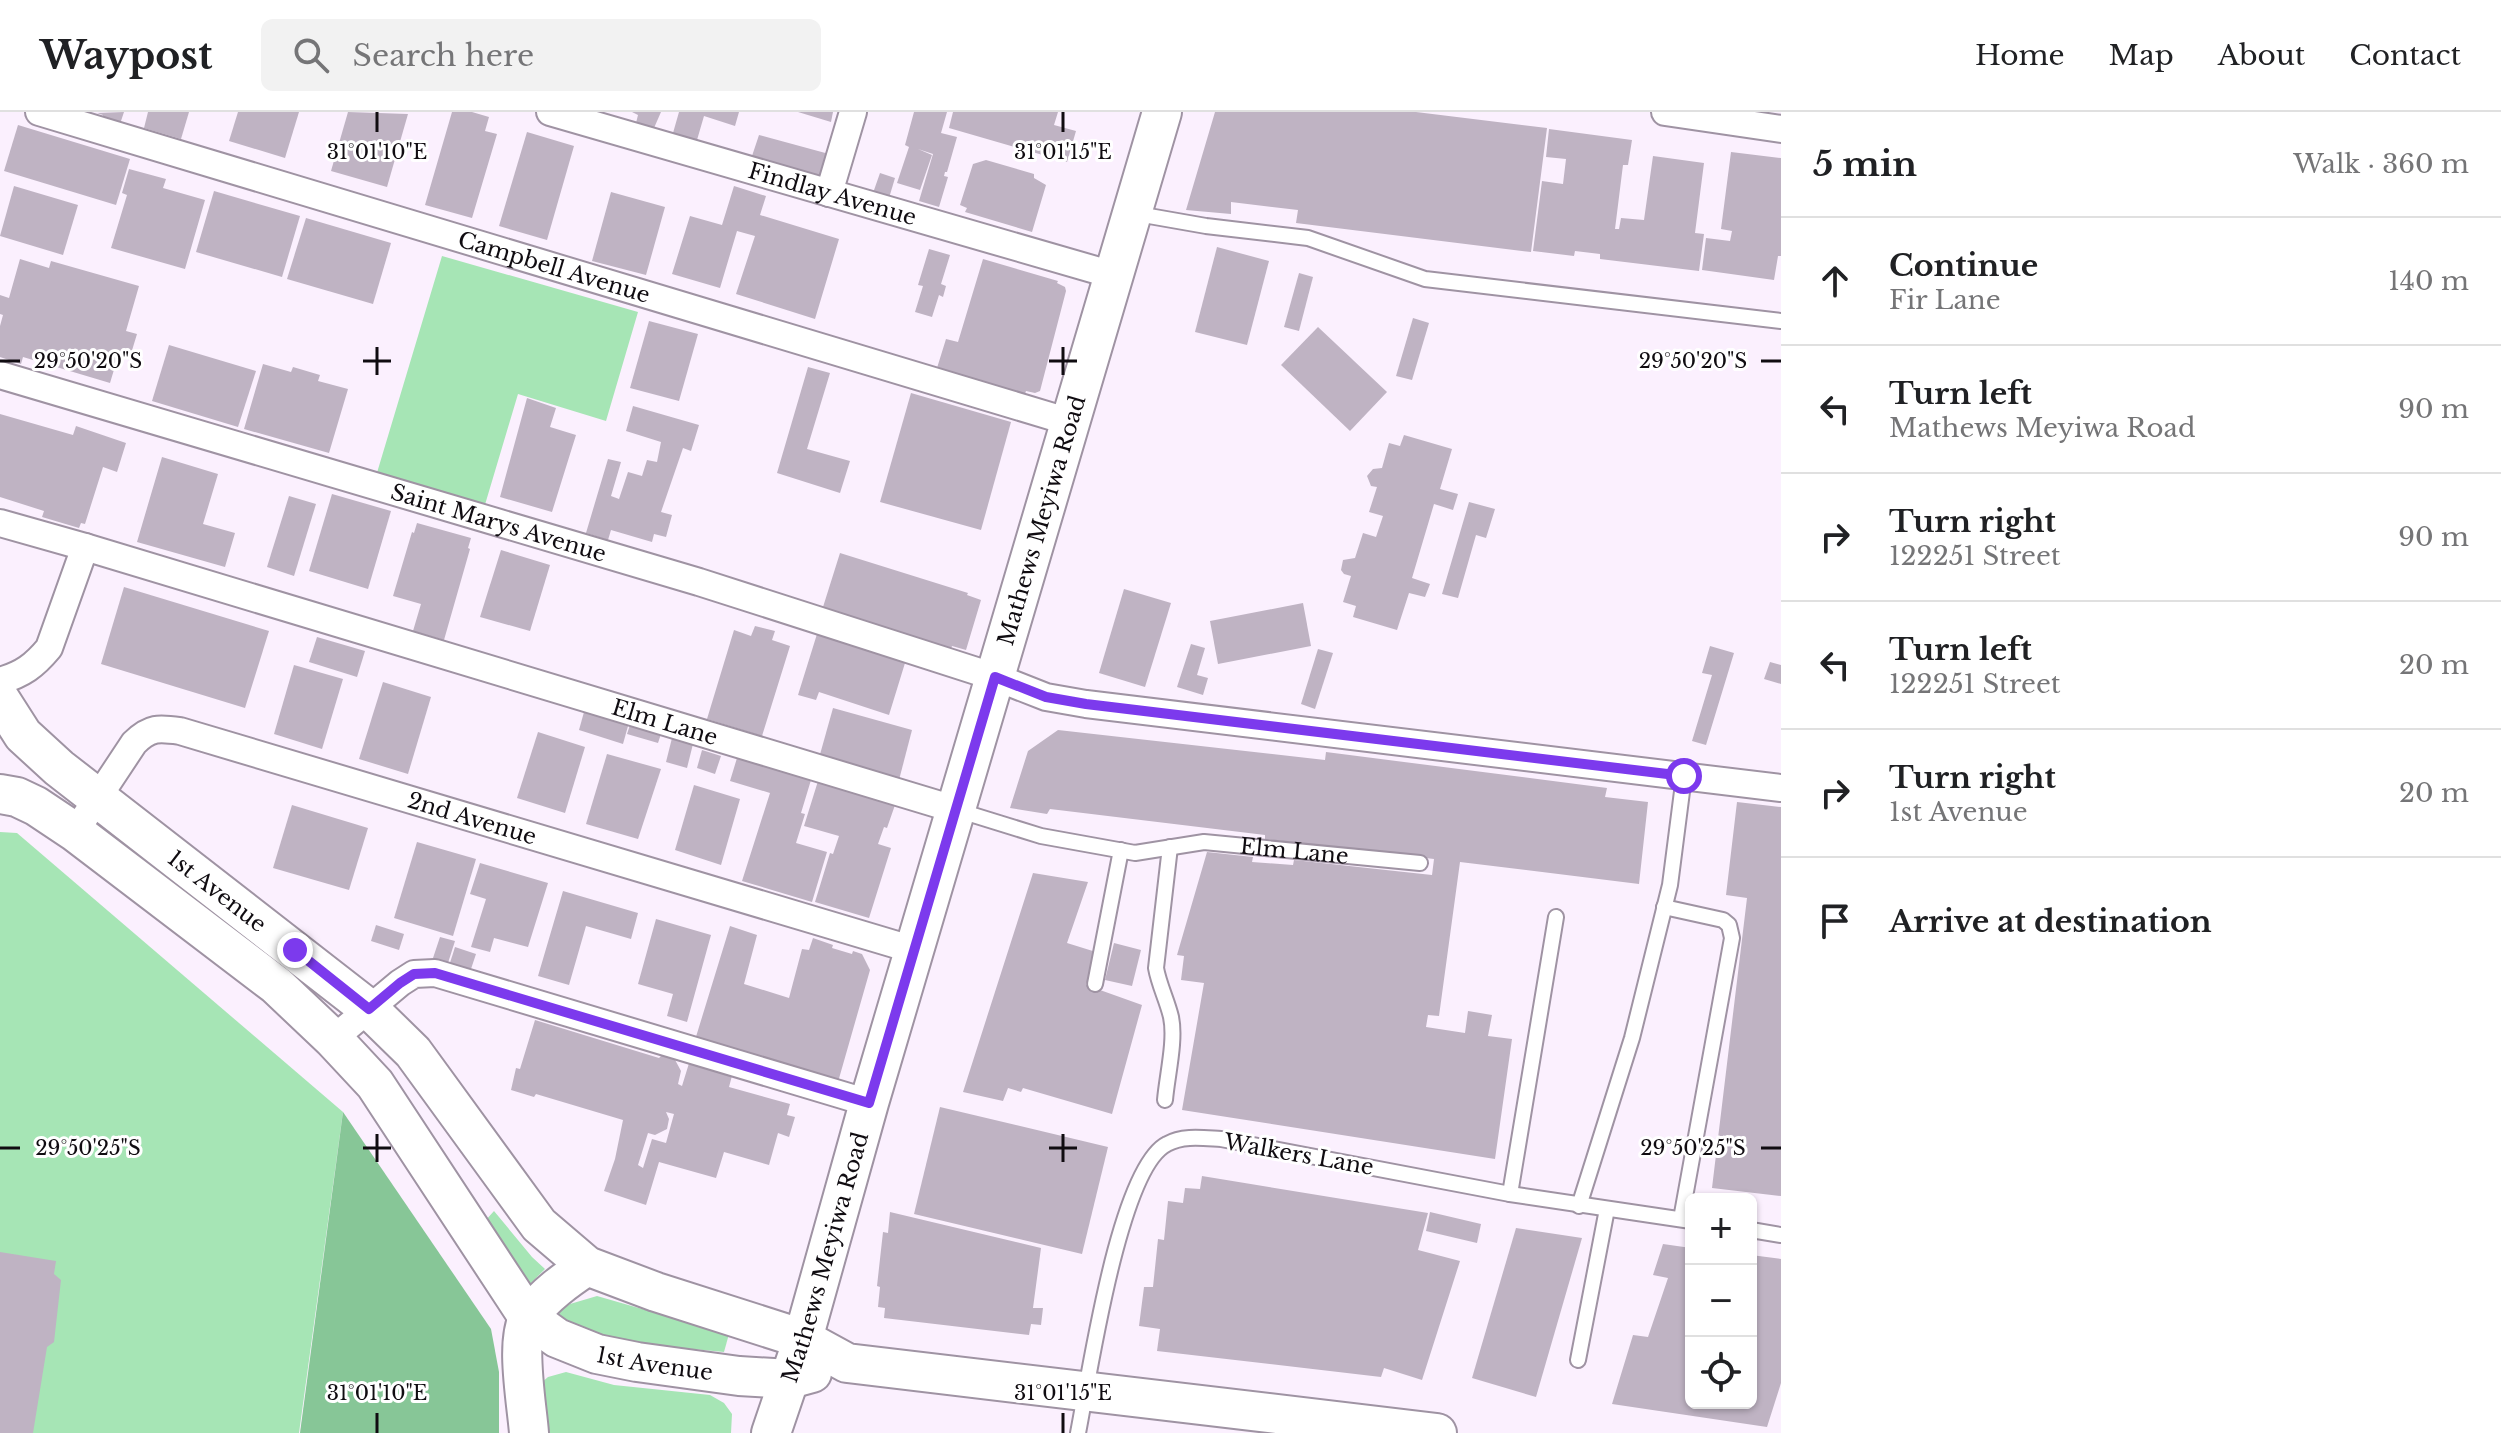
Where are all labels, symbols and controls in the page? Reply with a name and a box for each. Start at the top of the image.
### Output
search box [261,19,821,91]
text: Waypost [40,32,213,79]
icon: search [289,33,333,77]
text: Search here [353,37,534,74]
text: Home [1975,38,2065,73]
text: Map [2109,38,2174,73]
text: About [2218,38,2305,73]
text: Contact [2349,38,2461,73]
text: 31°01'10"E [327,140,427,164]
text: 31°01'15"E [1014,140,1112,164]
text: 5 min [1813,143,1917,185]
text: Walk · 360 m [2293,148,2469,180]
street label: Findlay Avenue [745,157,920,231]
street label: Campbell Avenue [455,226,653,309]
text: Continue [1889,247,2038,284]
icon: ahead [1813,259,1857,303]
text: 140 m [2388,265,2469,297]
text: Fir Lane [1889,284,2001,316]
text: 29°50'20"S [34,349,142,373]
text: 29°50'20"S [1639,349,1747,373]
text: Turn left [1889,375,2032,412]
icon: left [1813,387,1857,431]
street label: Mathews Meyiwa Road [992,392,1092,649]
text: 90 m [2398,393,2469,425]
text: Mathews Meyiwa Road [1889,412,2195,444]
street label: Saint Marys Avenue [388,478,609,568]
text: Turn right [1889,503,2056,540]
icon: right [1813,515,1857,559]
text: 90 m [2398,521,2469,553]
text: 122251 Street [1889,540,2061,572]
text: Turn left [1889,631,2032,668]
icon: left [1813,643,1857,687]
text: 20 m [2399,649,2469,681]
text: 122251 Street [1889,668,2061,700]
street label: Elm Lane [609,694,721,751]
route start [1666,758,1702,794]
text: Turn right [1889,759,2056,796]
icon: right [1813,771,1857,815]
text: 20 m [2399,777,2469,809]
street label: 2nd Avenue [405,787,540,851]
text: 1st Avenue [1889,796,2028,828]
street label: Elm Lane [1239,833,1350,870]
street label: 1st Avenue [162,845,272,938]
icon: arrive [1813,899,1857,943]
text: Arrive at destination [1889,903,2212,940]
route end [277,932,313,968]
street label: Walkers Lane [1221,1128,1376,1181]
street label: Mathews Meyiwa Road [776,1129,874,1386]
text: 29°50'25"S [35,1136,141,1160]
text: 29°50'25"S [1640,1136,1746,1160]
map controls [1685,1193,1757,1409]
button: + [1685,1193,1757,1265]
button: − [1685,1265,1757,1337]
button: locate [1685,1337,1757,1409]
street label: 1st Avenue [594,1341,714,1386]
text: 31°01'10"E [327,1381,427,1405]
text: 31°01'15"E [1014,1381,1112,1405]

